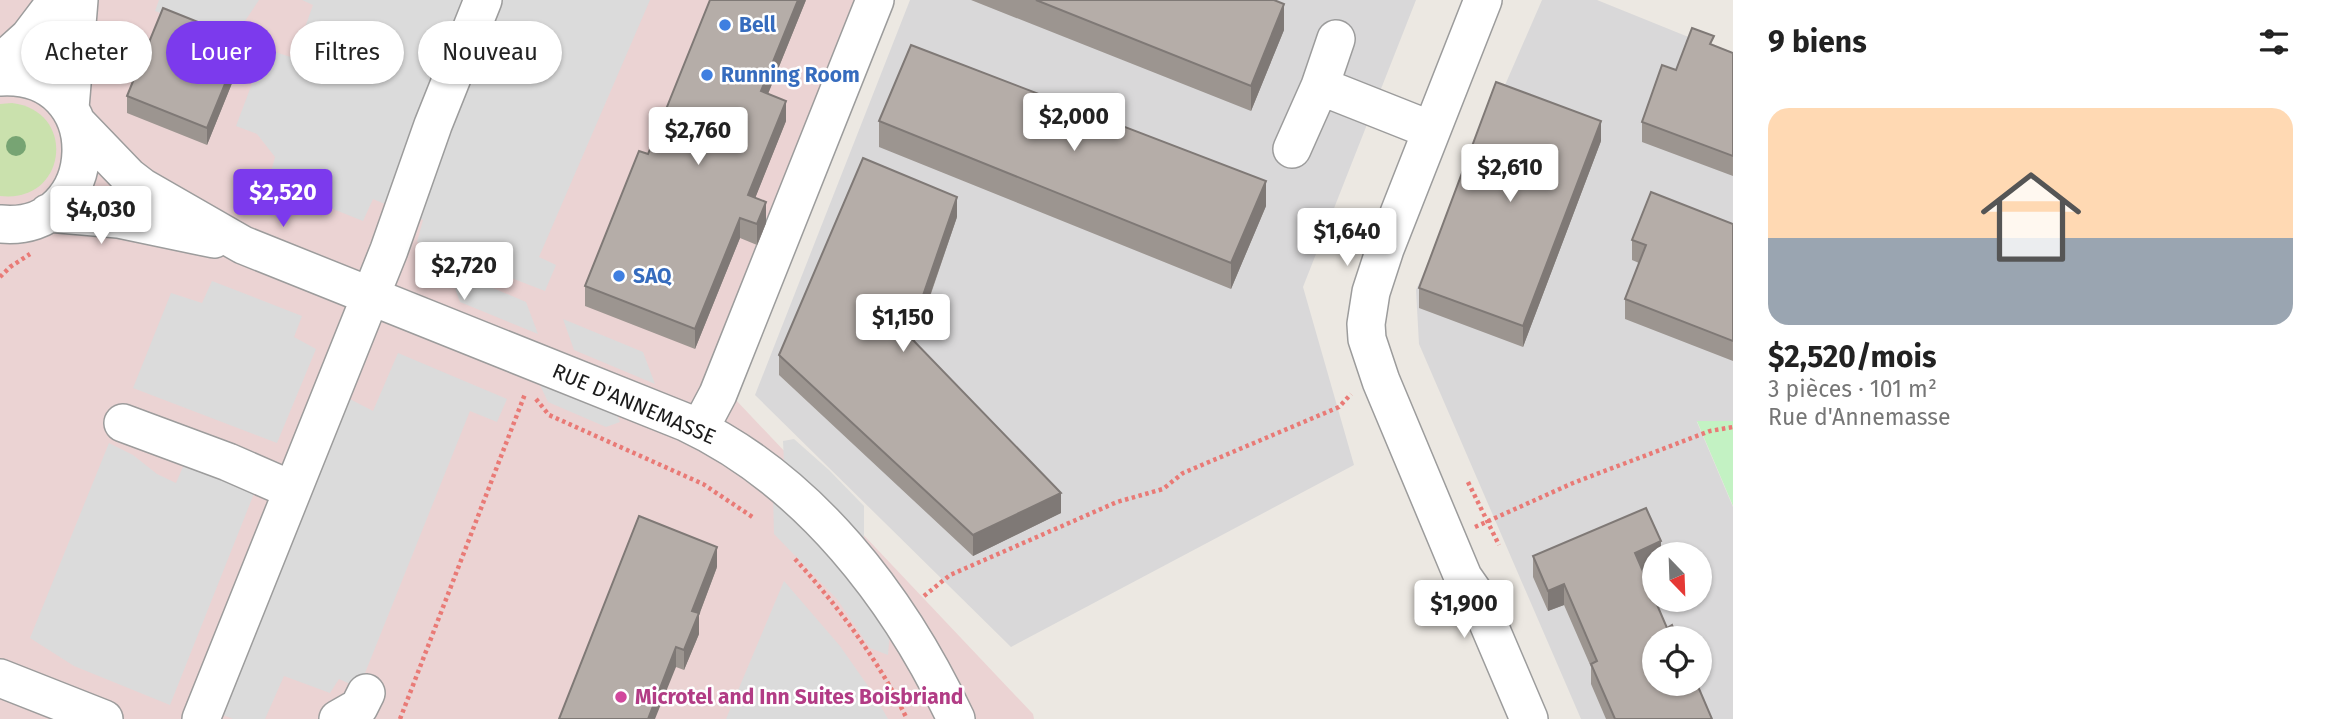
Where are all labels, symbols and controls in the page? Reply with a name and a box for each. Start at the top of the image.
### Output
place label: Bell [739,12,777,38]
marker: Bell [717,17,733,33]
chip: Acheter [21,21,152,84]
chip: Louer [166,21,276,84]
chip: Filtres [290,21,404,84]
chip: Nouveau [418,21,562,84]
icon: filters [2255,23,2293,61]
text: 9 biens [1768,24,1867,60]
place label: Running Room [721,62,860,88]
marker: Running Room [699,67,715,83]
pin: $2,000 [1017,94,1131,153]
text: $2,000 [1039,102,1109,130]
pin: $2,760 [641,108,755,167]
text: $2,760 [665,116,731,144]
pin: $2,610 [1453,144,1567,204]
text: $2,610 [1477,153,1543,181]
icon: home [1968,154,2094,280]
pin: $2,520 [226,170,340,229]
text: $2,520 [249,178,317,206]
pin: $4,030 [44,187,158,246]
text: $4,030 [66,195,136,223]
pin: $1,640 [1290,208,1404,268]
text: $1,640 [1313,217,1381,245]
pin: $2,720 [407,243,521,302]
text: $2,720 [431,251,497,279]
place label: SAQ [633,263,672,289]
marker: SAQ [611,268,627,284]
pin: $1,150 [846,294,960,354]
text: $1,150 [872,303,934,331]
text: $2,520/mois [1768,339,1936,375]
street label: RUE D'ANNEMASSE [548,358,720,450]
text: 3 pièces · 101 m² [1768,375,1937,403]
text: Rue d'Annemasse [1768,403,1950,431]
north arrow [1642,542,1712,612]
map controls [1642,542,1712,696]
pin: $1,900 [1407,580,1521,640]
text: $1,900 [1430,589,1498,617]
button: locate [1642,626,1712,696]
place label: Microtel and Inn Suites Boisbriand [635,684,963,710]
marker: Microtel and Inn Suites Boisbriand [613,689,629,705]

